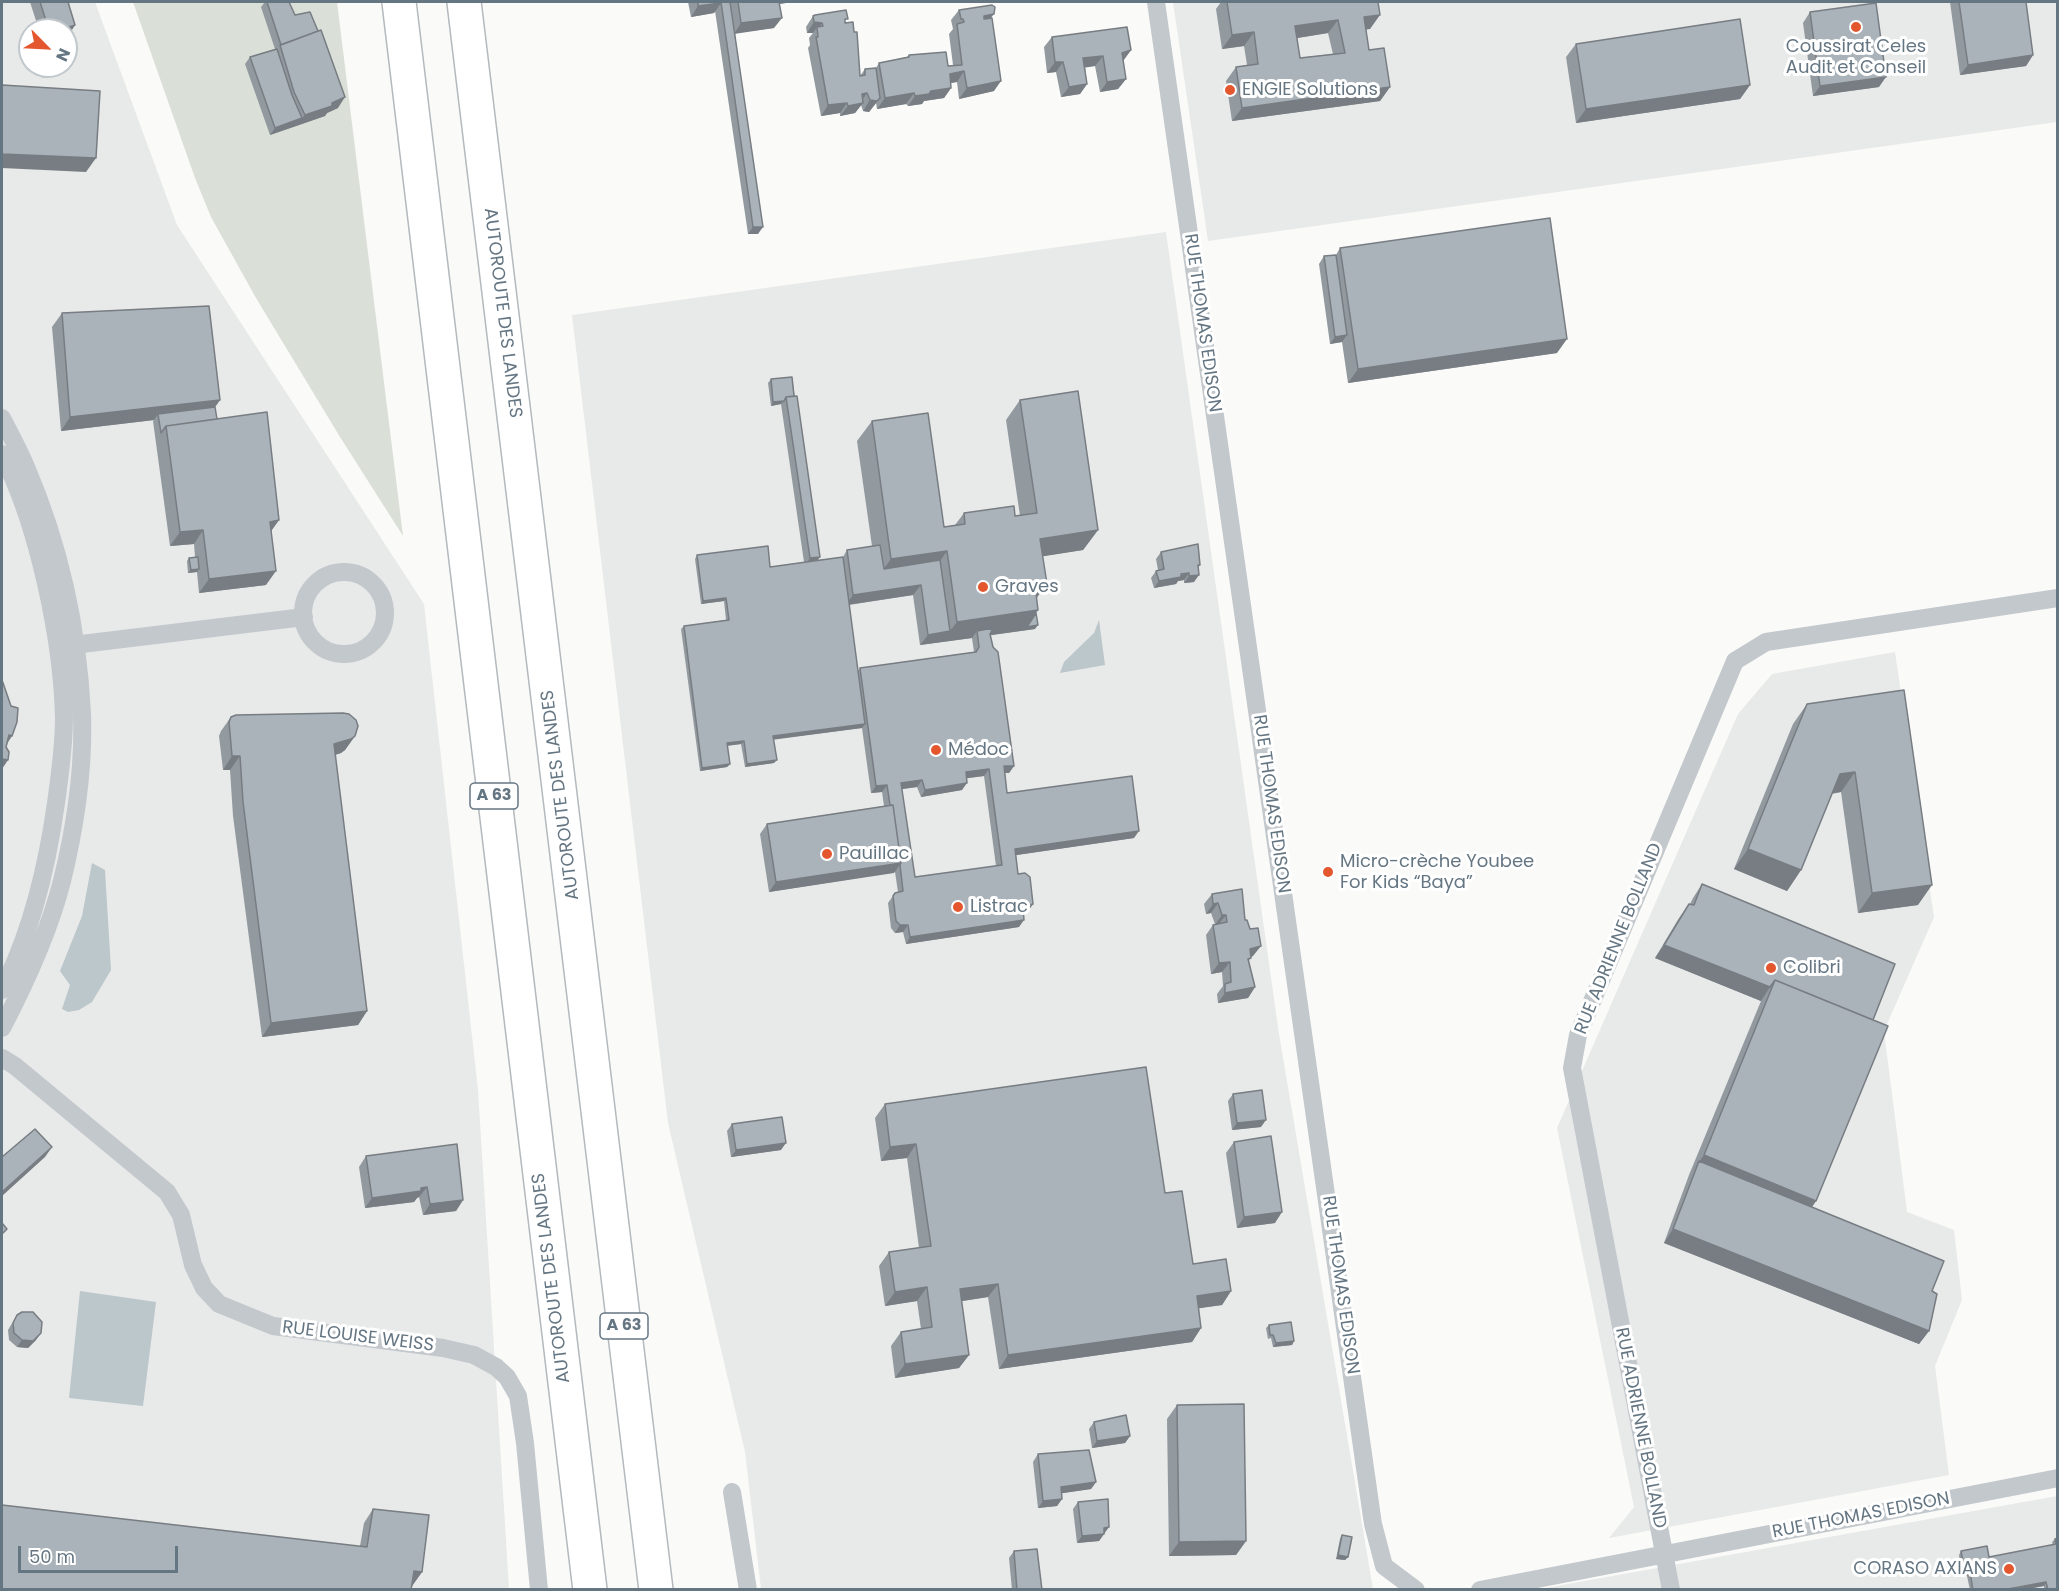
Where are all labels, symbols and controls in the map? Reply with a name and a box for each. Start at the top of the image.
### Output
north arrow [18,18,78,78]
marker: Coussirat Celes Audit et Conseil [1849,20,1863,34]
place label: Coussirat Celes Audit et Conseil [1786,36,1926,78]
text: N [50,45,76,65]
place label: ENGIE Solutions [1242,79,1378,101]
marker: ENGIE Solutions [1223,83,1237,97]
street label: AUTOROUTE DES LANDES [478,207,526,419]
street label: RUE THOMAS EDISON [1179,232,1225,414]
place label: Graves [995,576,1059,598]
marker: Graves [976,580,990,594]
street label: AUTOROUTE DES LANDES [537,689,585,901]
street label: RUE THOMAS EDISON [1248,713,1294,895]
place label: Médoc [948,739,1009,761]
marker: Médoc [929,743,943,757]
road number: A 63 [470,783,518,809]
street label: RUE ADRIENNE BOLLAND [1571,840,1667,1038]
place label: Pauillac [839,843,909,865]
marker: Pauillac [820,847,834,861]
place label: Micro-crèche Youbee For Kids “Baya” [1340,851,1534,894]
marker: Micro-crèche Youbee For Kids “Baya” [1321,865,1335,879]
place label: Listrac [970,896,1028,918]
marker: Listrac [951,900,965,914]
place label: Colibri [1783,957,1841,979]
marker: Colibri [1764,961,1778,975]
street label: AUTOROUTE DES LANDES [528,1172,576,1384]
street label: RUE THOMAS EDISON [1317,1194,1363,1376]
road number: A 63 [600,1313,648,1339]
street label: RUE LOUISE WEISS [281,1317,435,1357]
street label: RUE ADRIENNE BOLLAND [1610,1326,1670,1530]
street label: RUE THOMAS EDISON [1770,1488,1952,1544]
scale bar [21,1534,182,1572]
text: 50 m [29,1544,75,1569]
place label: CORASO AXIANS [1853,1558,1997,1580]
marker: CORASO AXIANS [2002,1562,2016,1576]

